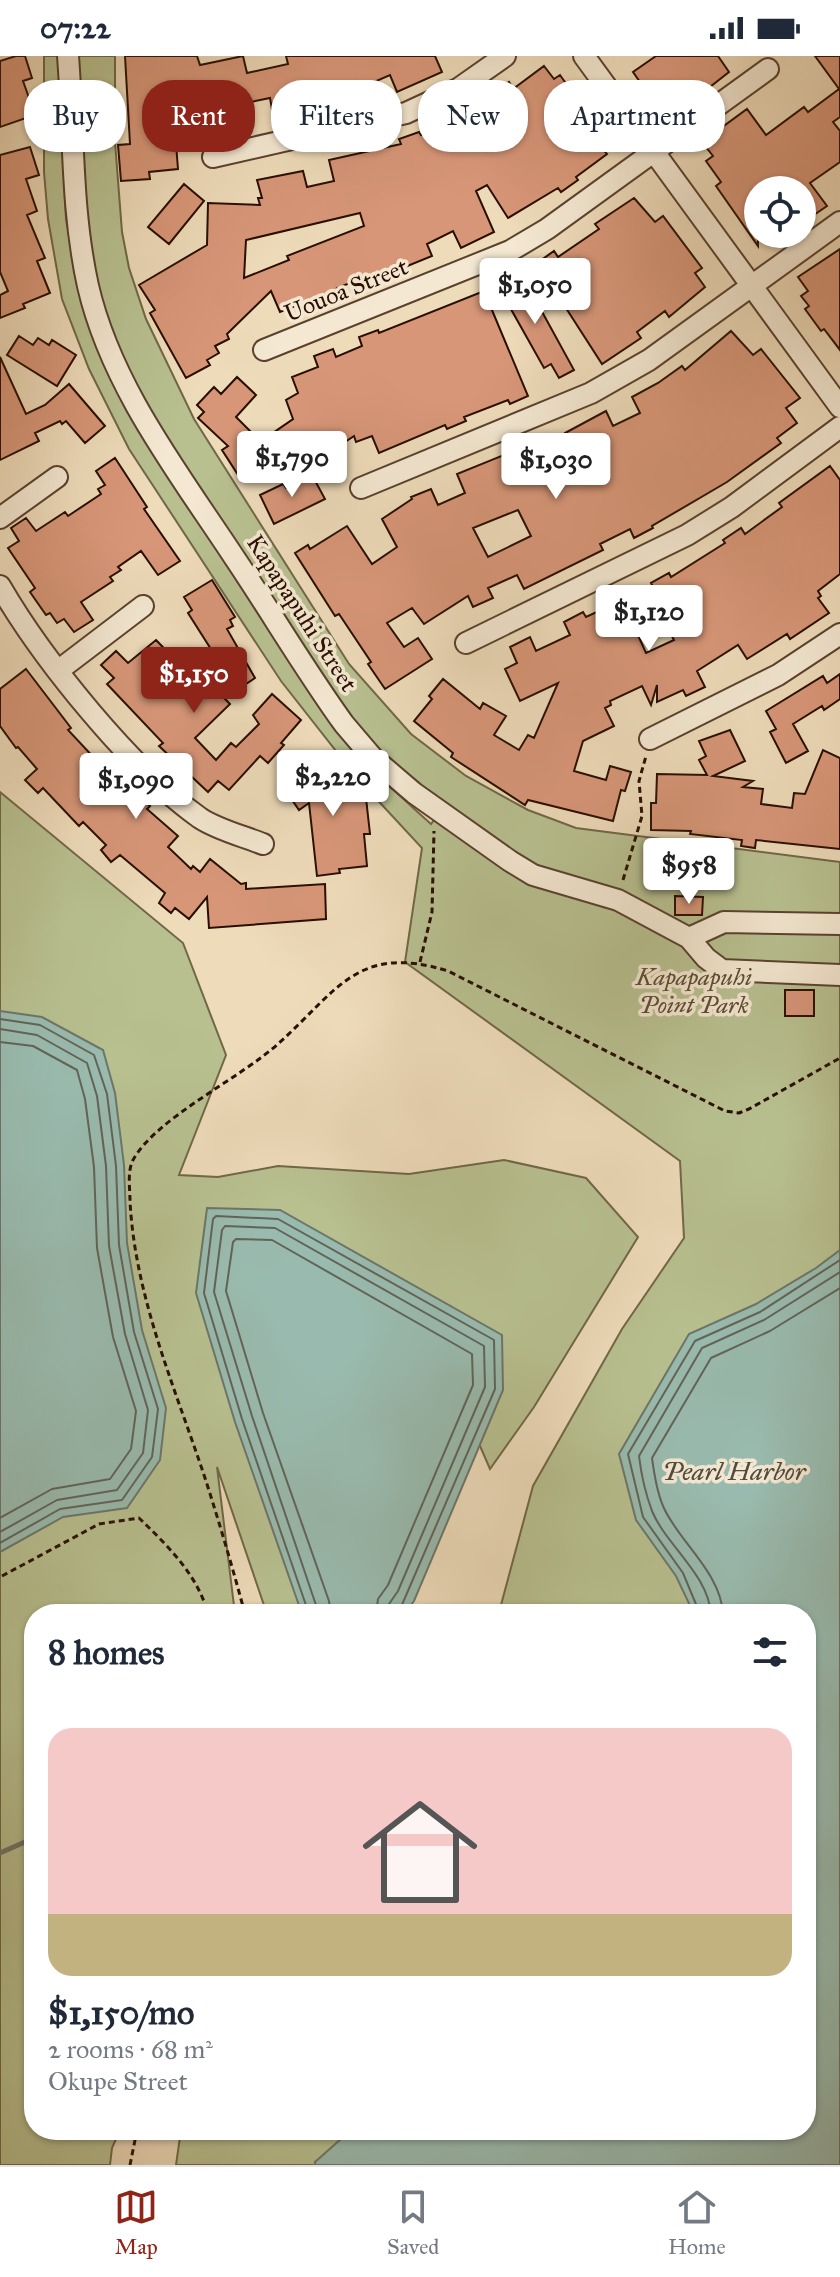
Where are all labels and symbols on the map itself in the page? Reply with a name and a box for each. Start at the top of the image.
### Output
street label: Uouoa Street [280,251,413,328]
pin: $1,050 [470,258,600,326]
pin: $1,790 [227,431,357,499]
pin: $1,030 [491,433,621,501]
street label: Kapapapuhi Street [240,529,364,697]
pin: $1,120 [584,585,714,653]
pin: $1,150 [129,647,259,715]
pin: $2,220 [268,750,398,818]
pin: $1,090 [71,753,201,821]
pin: $958 [642,838,736,906]
park label: Kapapapuhi Point Park [635,962,752,1020]
water label: Pearl Harbor [662,1455,807,1487]

